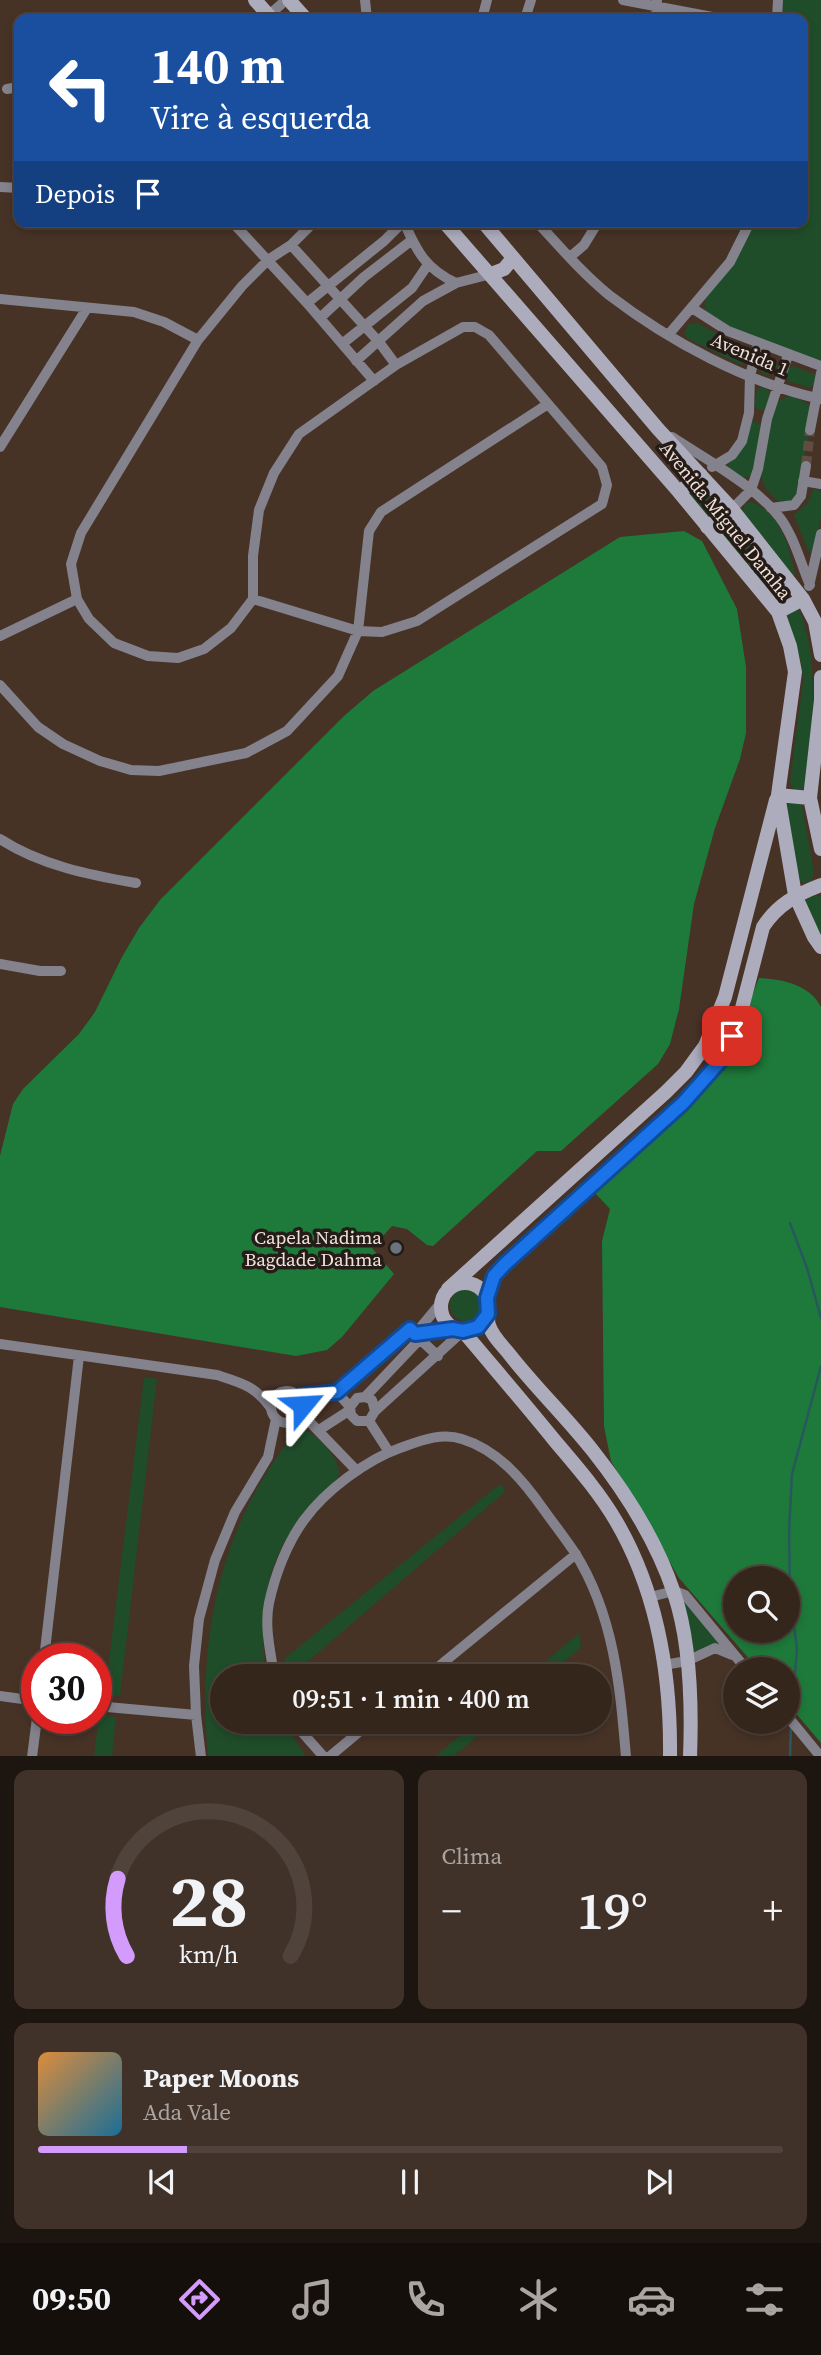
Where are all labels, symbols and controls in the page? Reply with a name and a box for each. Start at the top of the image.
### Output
text: 140 m [150,32,285,99]
icon: left [35,42,126,133]
text: Vire à esquerda [150,96,371,140]
icon: arrive [129,175,167,213]
text: Depois [35,176,115,212]
street label: Avenida 1 [707,326,793,382]
street label: Avenida Miguel Damha [654,435,798,605]
pin [702,1006,762,1066]
icon: arrive [713,1017,751,1055]
place label: Capela Nadima Bagdade Dahma [244,1224,382,1272]
marker: Capela Nadima Bagdade Dahma [388,1240,404,1256]
position arrow [266,1368,340,1442]
map controls [723,1566,800,1734]
button: search [723,1566,800,1643]
speed limit sign: 30 [21,1643,112,1734]
button: layers [723,1657,800,1734]
text: 09:51 · 1 min · 400 m [292,1681,530,1717]
text: Clima [442,1840,502,1872]
text: 28 [169,1851,248,1950]
text: 19° [577,1875,648,1946]
text: − [442,1885,462,1937]
text: + [763,1885,783,1937]
text: km/h [179,1936,239,1970]
text: Paper Moons [143,2060,299,2096]
text: Ada Vale [143,2096,231,2128]
icon: previous [143,2163,181,2201]
icon: pause [391,2163,429,2201]
icon: next [640,2163,678,2201]
icon: directions [175,2275,224,2324]
icon: music [288,2275,337,2324]
icon: phone [401,2275,450,2324]
icon: climate [514,2275,563,2324]
icon: car [627,2275,676,2324]
icon: filters [740,2275,789,2324]
text: 09:50 [32,2277,111,2321]

